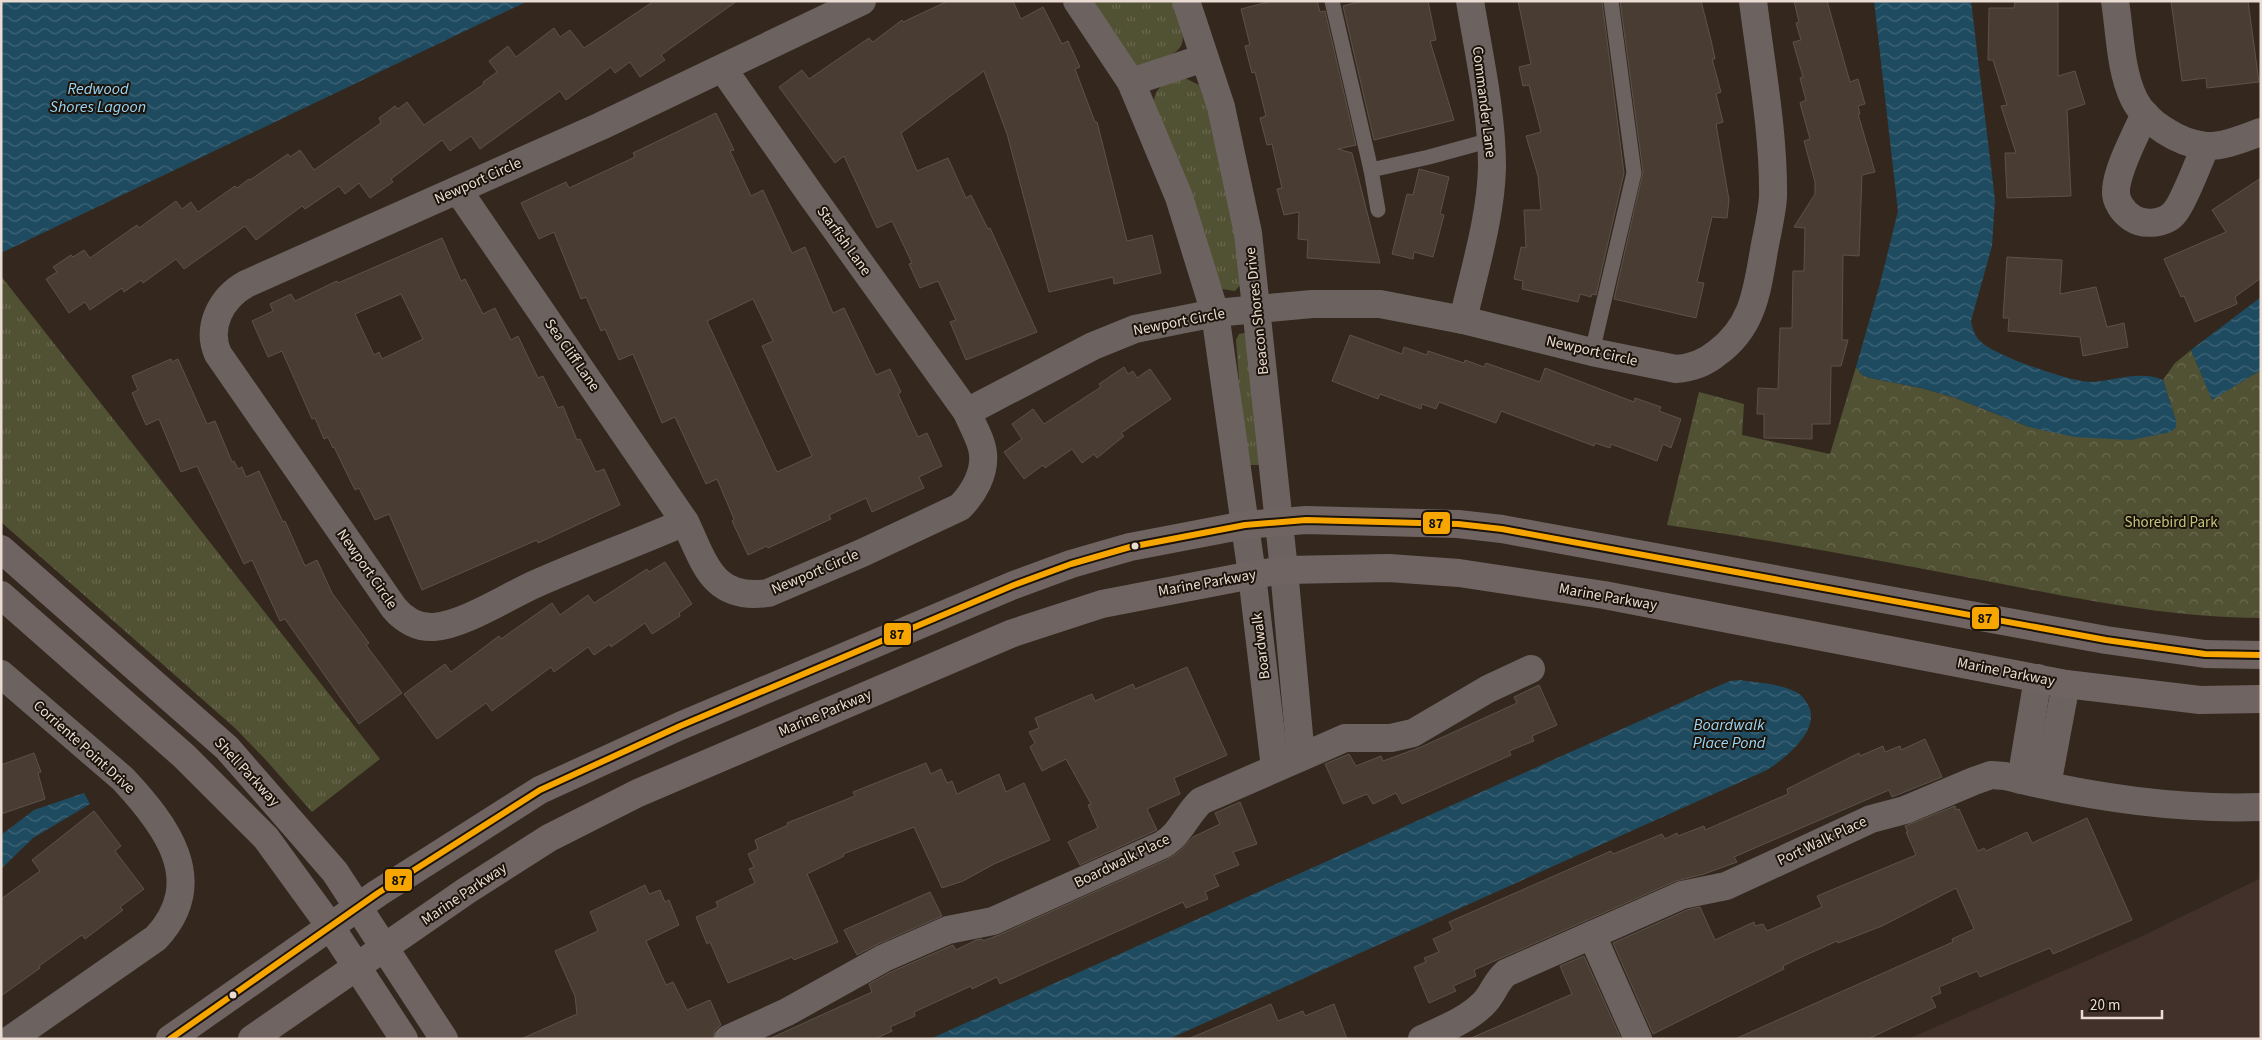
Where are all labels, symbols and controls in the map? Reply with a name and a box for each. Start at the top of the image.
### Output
street label: Commander Lane [1467,45,1501,159]
water label: Redwood Shores Lagoon [50,78,146,118]
street label: Newport Circle [431,152,525,210]
street label: Starfish Lane [812,202,876,280]
street label: Beacon Shores Drive [1240,246,1274,376]
street label: Newport Circle [1131,303,1227,341]
street label: Sea Cliff Lane [539,315,605,395]
street label: Newport Circle [1544,330,1640,372]
line badge: 87 [1422,511,1451,535]
park label: Shorebird Park [2124,512,2218,533]
text: 87 [1429,514,1443,534]
street label: Newport Circle [332,525,402,613]
unlabelled marker [1130,541,1140,551]
street label: Newport Circle [768,544,862,600]
street label: Marine Parkway [1156,564,1258,602]
street label: Marine Parkway [1557,578,1659,616]
line badge: 87 [1971,606,2000,630]
text: 87 [1978,609,1992,629]
street label: Boardwalk [1246,611,1276,681]
line badge: 87 [883,622,912,646]
text: 87 [890,625,904,645]
street label: Marine Parkway [1955,652,2057,692]
street label: Marine Parkway [775,684,875,742]
street label: Corriente Point Drive [28,696,140,798]
water label: Boardwalk Place Pond [1693,714,1766,754]
street label: Shell Parkway [209,733,285,811]
street label: Port Walk Place [1774,811,1870,871]
street label: Boardwalk Place [1071,829,1173,893]
street label: Marine Parkway [417,858,511,930]
line badge: 87 [384,868,413,892]
text: 87 [392,871,406,891]
scale bar [2082,988,2162,1020]
unlabelled marker [228,990,238,1000]
text: 20 m [2090,995,2120,1016]

